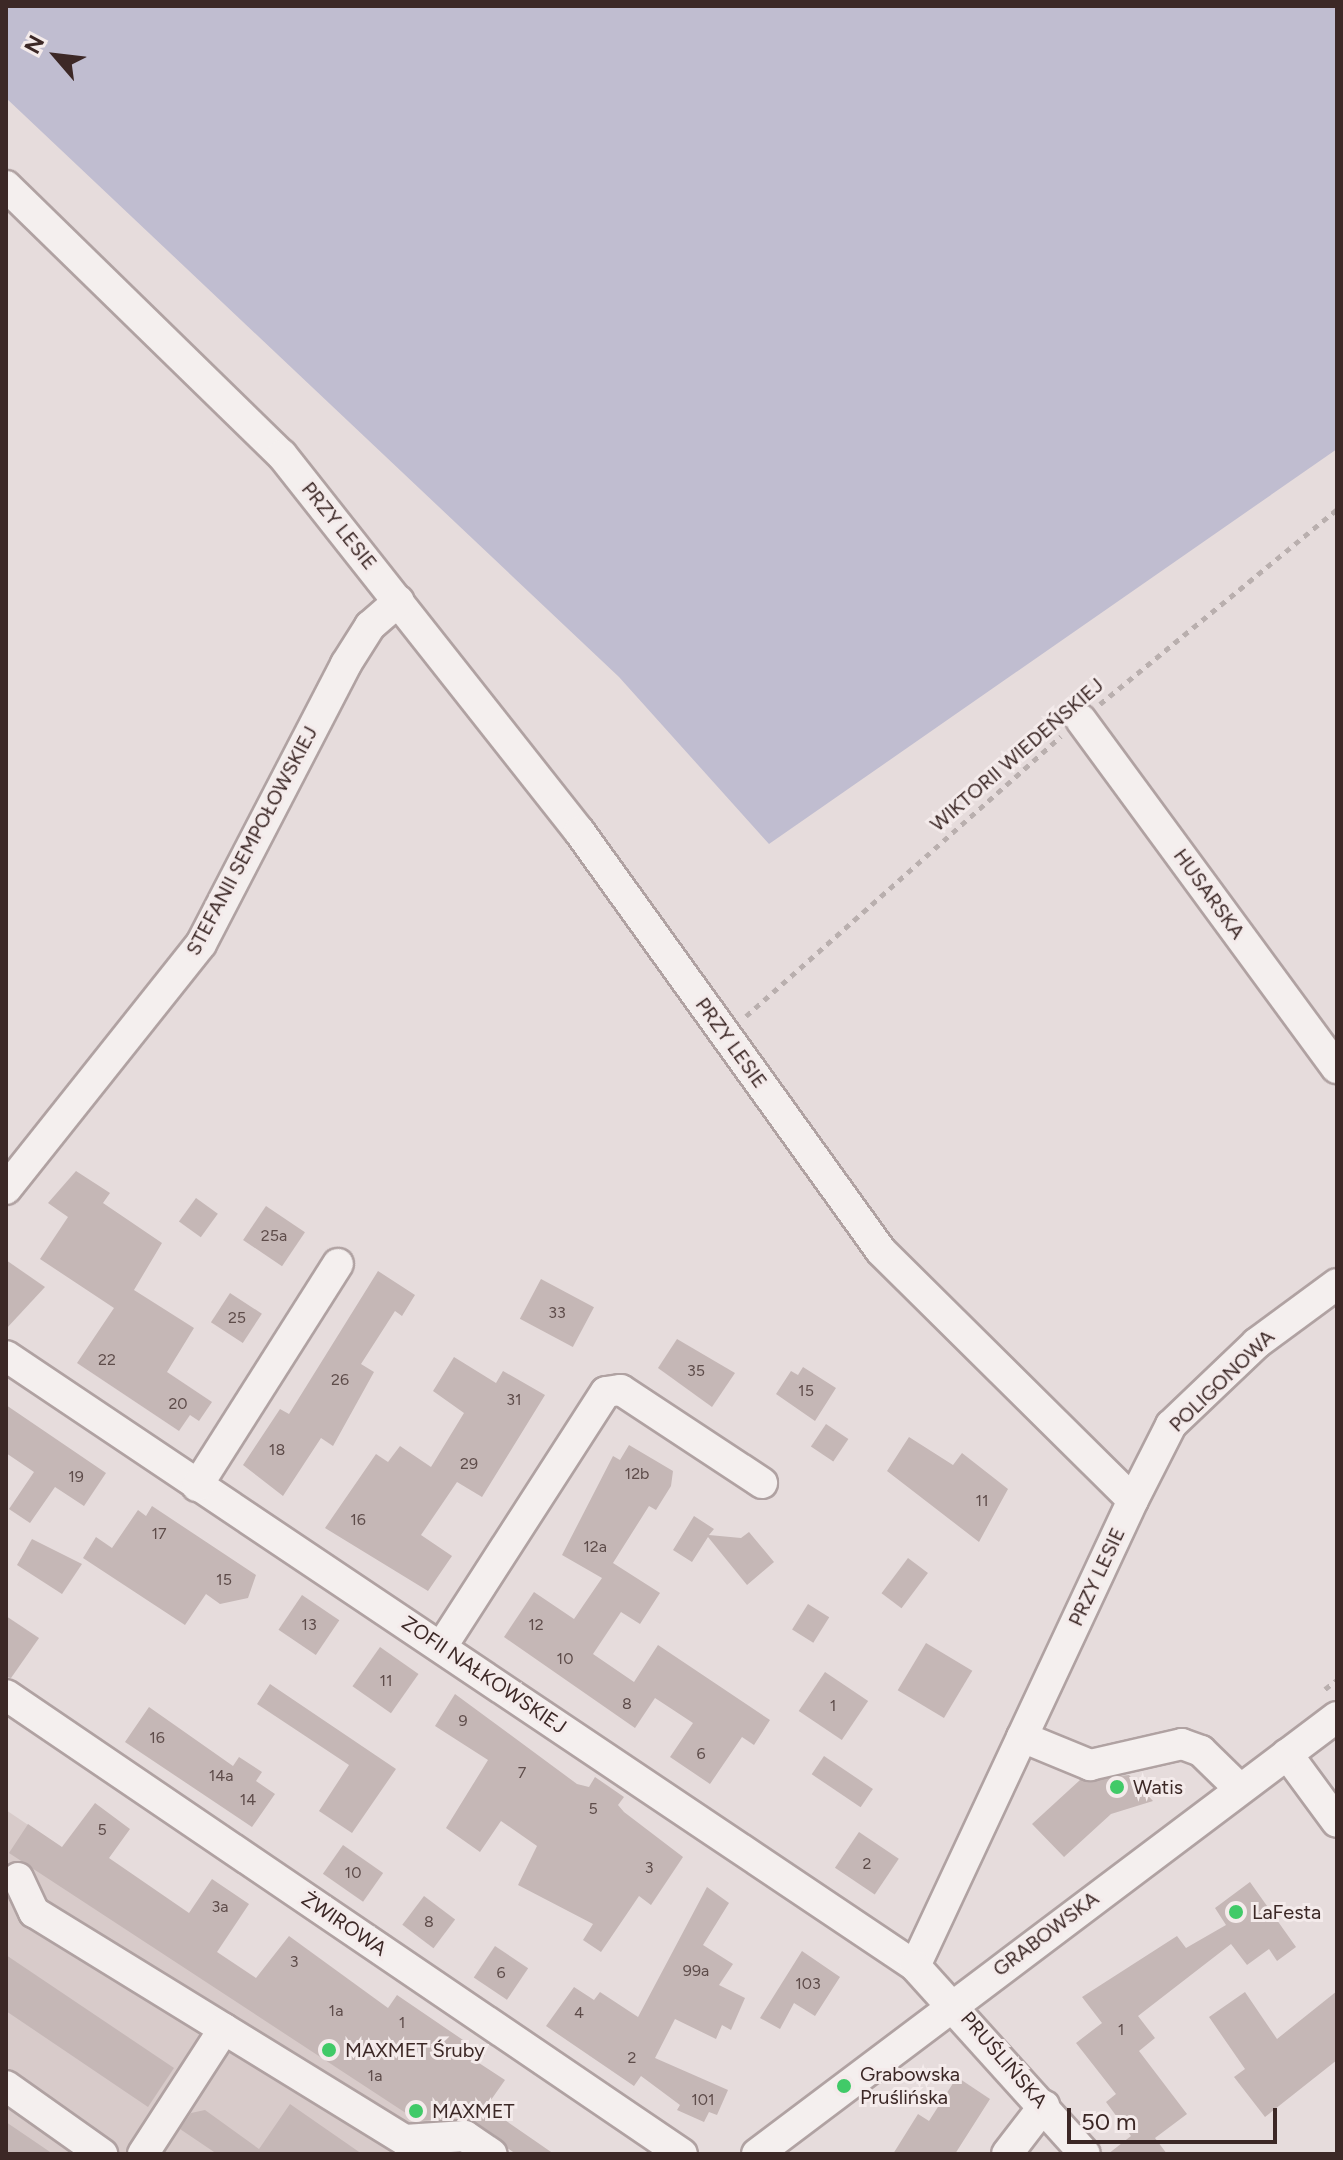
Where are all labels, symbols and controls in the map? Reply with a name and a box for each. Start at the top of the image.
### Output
north arrow [16,16,96,96]
text: N [18,31,50,58]
street label: PRZY LESIE [296,477,382,575]
street label: WIKTORII WIEDEŃSKIEJ [926,673,1108,837]
street label: STEFANII SEMPOŁOWSKIEJ [181,722,323,960]
street label: HUSARSKA [1168,844,1250,944]
street label: PRZY LESIE [690,993,772,1093]
house number: 25a [261,1226,287,1246]
house number: 33 [548,1303,566,1323]
house number: 25 [228,1308,246,1328]
street label: POLIGONOWA [1165,1325,1279,1437]
house number: 22 [98,1350,116,1370]
house number: 35 [687,1361,705,1381]
house number: 26 [331,1370,349,1390]
house number: 15 [798,1381,814,1401]
house number: 31 [506,1390,522,1410]
house number: 20 [168,1394,188,1414]
house number: 18 [269,1440,285,1460]
house number: 29 [460,1454,478,1474]
house number: 12b [625,1464,649,1484]
house number: 19 [68,1467,84,1487]
house number: 11 [975,1491,989,1511]
house number: 16 [350,1510,366,1530]
house number: 17 [151,1524,167,1544]
street label: PRZY LESIE [1064,1524,1130,1630]
house number: 12a [583,1537,607,1557]
house number: 15 [216,1570,232,1590]
street label: ZOFII NAŁKOWSKIEJ [397,1611,571,1739]
house number: 13 [301,1615,317,1635]
house number: 12 [528,1615,544,1635]
house number: 10 [557,1649,573,1669]
house number: 11 [379,1671,393,1691]
house number: 8 [622,1694,632,1714]
house number: 1 [830,1696,836,1716]
house number: 9 [458,1711,468,1731]
house number: 16 [149,1728,165,1748]
house number: 6 [696,1744,706,1764]
house number: 7 [518,1763,526,1783]
house number: 14a [209,1766,233,1786]
place label: Watis [1133,1775,1183,1799]
marker: Watis [1108,1778,1126,1796]
house number: 14 [240,1790,256,1810]
house number: 5 [588,1799,598,1819]
house number: 5 [97,1820,107,1840]
house number: 2 [863,1854,871,1874]
house number: 3 [645,1858,653,1878]
house number: 10 [345,1863,361,1883]
street label: GRABOWSKA [988,1886,1104,1982]
street label: ŻWIROWA [297,1887,391,1961]
house number: 3a [212,1897,228,1917]
place label: LaFesta [1252,1900,1321,1924]
marker: LaFesta [1227,1903,1245,1921]
house number: 8 [424,1912,434,1932]
house number: 3 [290,1952,298,1972]
house number: 99a [683,1961,709,1981]
house number: 6 [496,1963,506,1983]
house number: 103 [795,1974,821,1994]
house number: 1a [329,2001,343,2021]
house number: 4 [574,2003,584,2023]
street label: PRUŚLIŃSKA [956,2007,1052,2113]
house number: 1 [399,2013,405,2033]
house number: 1 [1118,2020,1124,2040]
place label: MAXMET Śruby [345,2038,485,2062]
marker: MAXMET Śruby [320,2041,338,2059]
house number: 2 [628,2048,636,2068]
place label: Grabowska Pruślińska [860,2062,960,2109]
house number: 1a [368,2066,382,2086]
marker: Grabowska Pruślińska [835,2077,853,2095]
house number: 101 [691,2090,715,2110]
scale bar [1071,2092,1281,2142]
place label: MAXMET [432,2099,515,2123]
marker: MAXMET [407,2102,425,2120]
text: 50 m [1081,2107,1137,2136]

